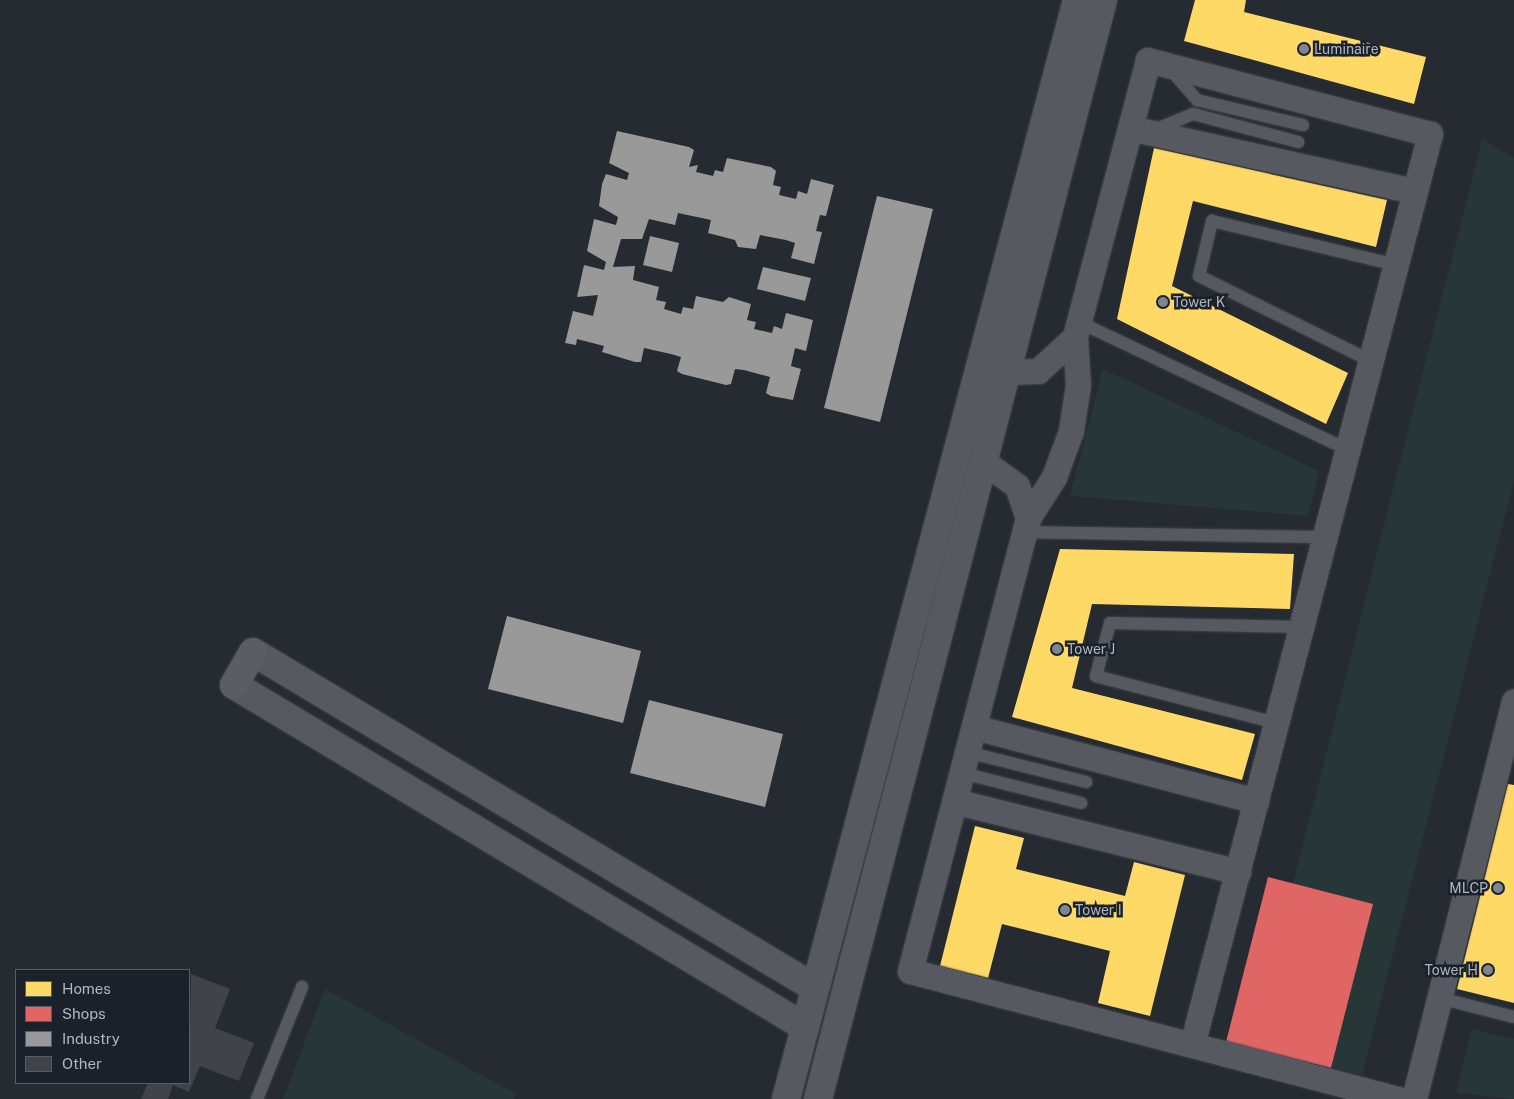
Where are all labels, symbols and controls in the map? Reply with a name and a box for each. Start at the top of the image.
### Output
place label: Luminaire [1314,41,1379,57]
marker: Luminaire [1298,43,1310,55]
place label: Tower K [1173,294,1225,310]
marker: Tower K [1157,296,1169,308]
place label: Tower J [1067,641,1115,657]
marker: Tower J [1051,643,1063,655]
place label: MLCP [1449,880,1488,896]
marker: MLCP [1492,882,1504,894]
place label: Tower I [1075,902,1122,918]
marker: Tower I [1059,904,1071,916]
place label: Tower H [1425,962,1478,978]
marker: Tower H [1482,964,1494,976]
legend [15,969,190,1084]
text: Homes [62,980,111,997]
text: Shops [62,1005,106,1022]
text: Industry [62,1030,120,1047]
text: Other [62,1055,102,1072]

